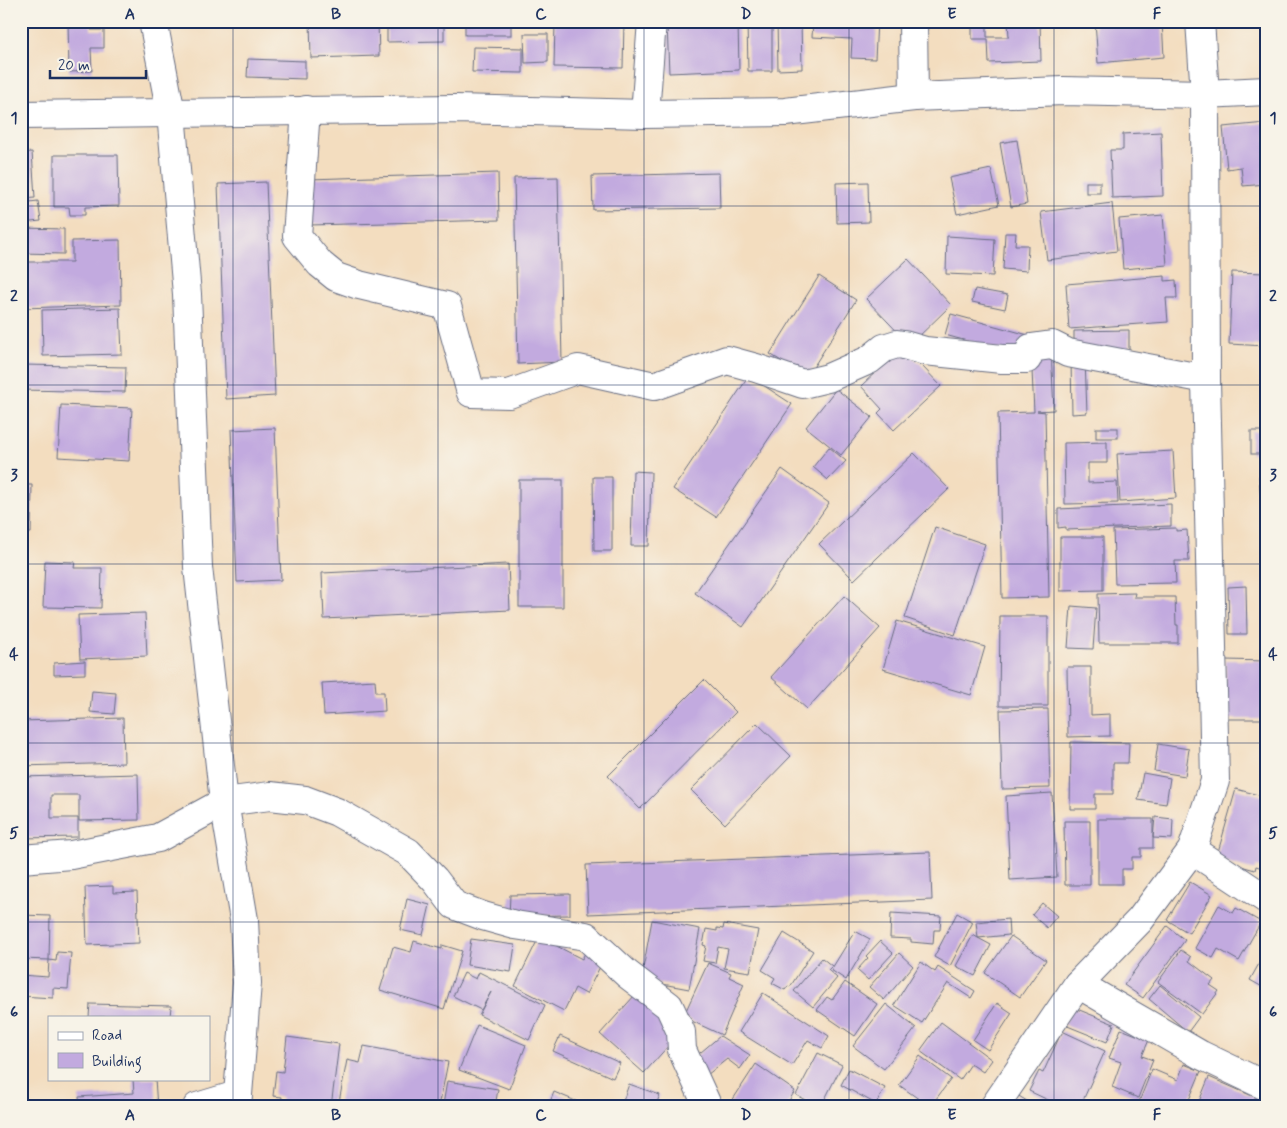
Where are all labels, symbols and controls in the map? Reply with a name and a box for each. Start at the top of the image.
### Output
text: A [125,4,135,25]
text: B [331,4,341,25]
text: C [535,4,547,25]
text: D [740,4,752,25]
text: E [947,4,957,25]
text: F [1153,4,1162,25]
scale bar [50,48,146,80]
text: 20 m [58,56,90,76]
text: 1 [10,108,18,129]
text: 1 [1269,108,1277,129]
text: 2 [10,286,18,307]
text: 2 [1269,286,1277,307]
text: 3 [10,465,18,486]
text: 3 [1269,465,1277,486]
text: 4 [9,644,19,665]
text: 4 [1268,644,1278,665]
text: 5 [9,823,19,844]
text: 5 [1268,823,1278,844]
text: 6 [10,1002,18,1023]
text: 6 [1269,1002,1277,1023]
legend [48,1016,210,1080]
text: Road [92,1026,122,1046]
text: Building [92,1052,142,1073]
text: A [125,1105,135,1126]
text: B [331,1105,341,1126]
text: C [535,1105,547,1126]
text: D [740,1105,752,1126]
text: E [947,1105,957,1126]
text: F [1153,1105,1162,1126]

